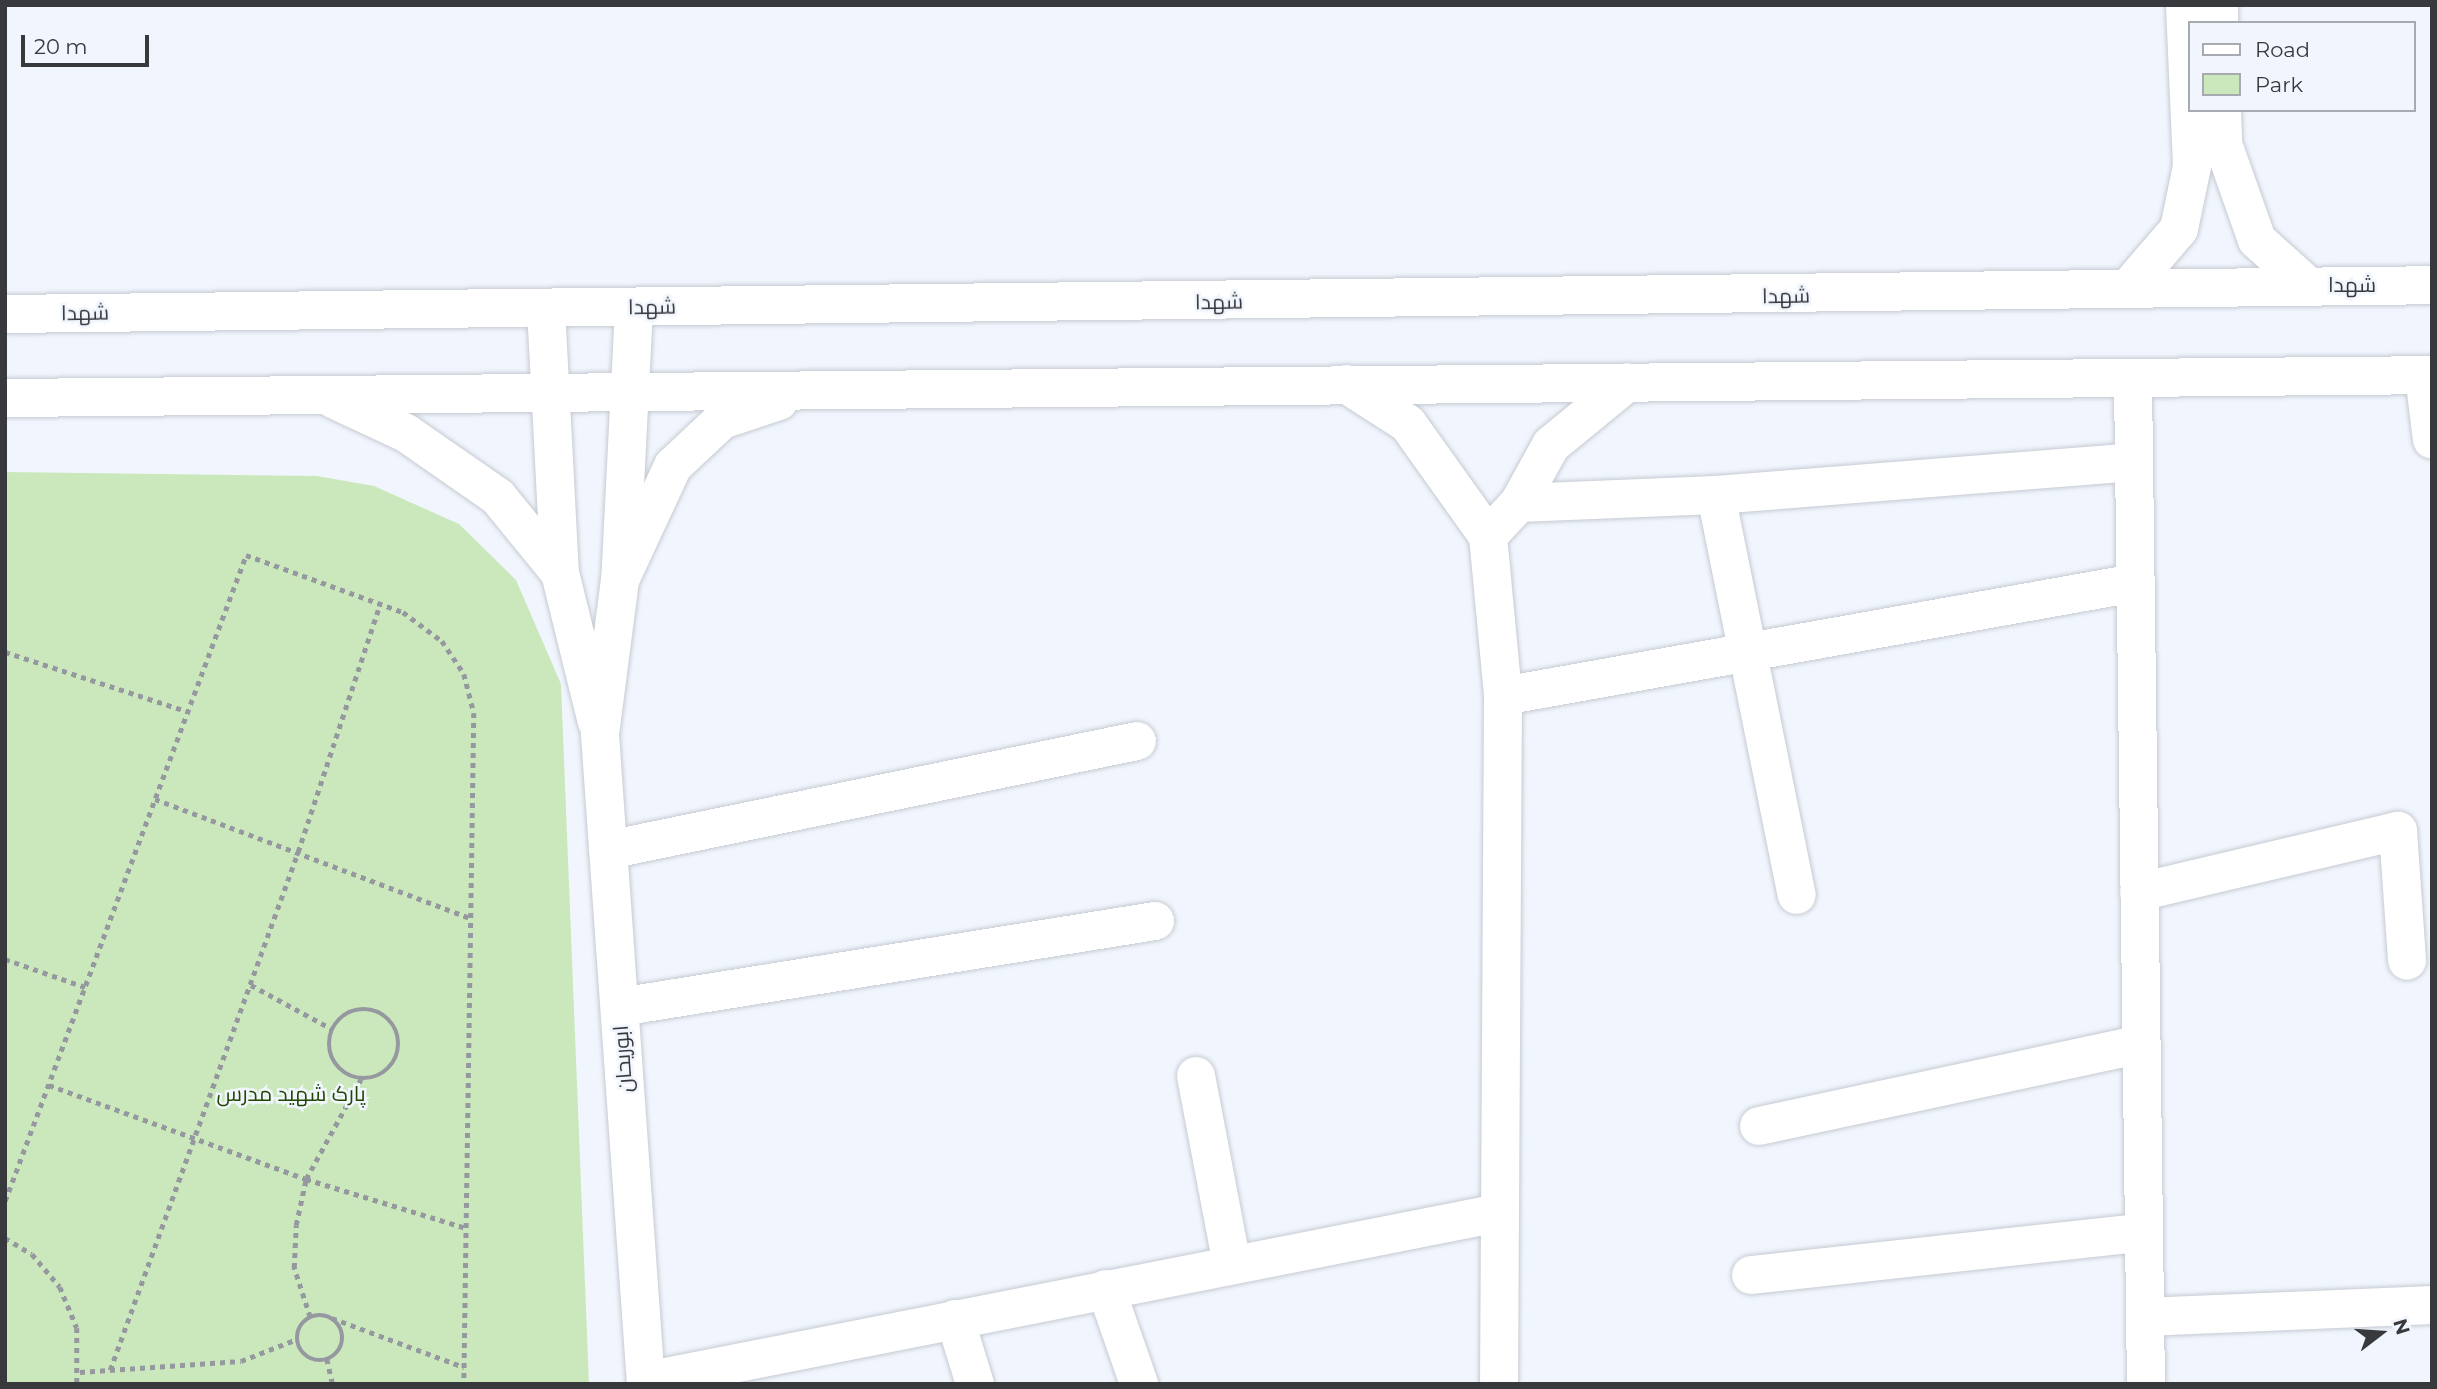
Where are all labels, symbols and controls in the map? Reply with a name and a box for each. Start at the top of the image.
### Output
scale bar [24,21,152,65]
legend [2188,21,2416,112]
text: 20 m [34,34,88,59]
text: Road [2255,37,2310,62]
text: Park [2255,72,2303,97]
street label: شهدا [2328,272,2376,298]
street label: شهدا [1762,283,1810,309]
street label: شهدا [1195,289,1243,315]
street label: شهدا [628,294,676,320]
street label: شهدا [61,300,109,326]
street label: ابوریحان [608,1025,638,1093]
park label: پارک شهید مدرس [216,1081,366,1107]
north arrow [2346,1298,2416,1368]
text: N [2388,1316,2415,1337]

